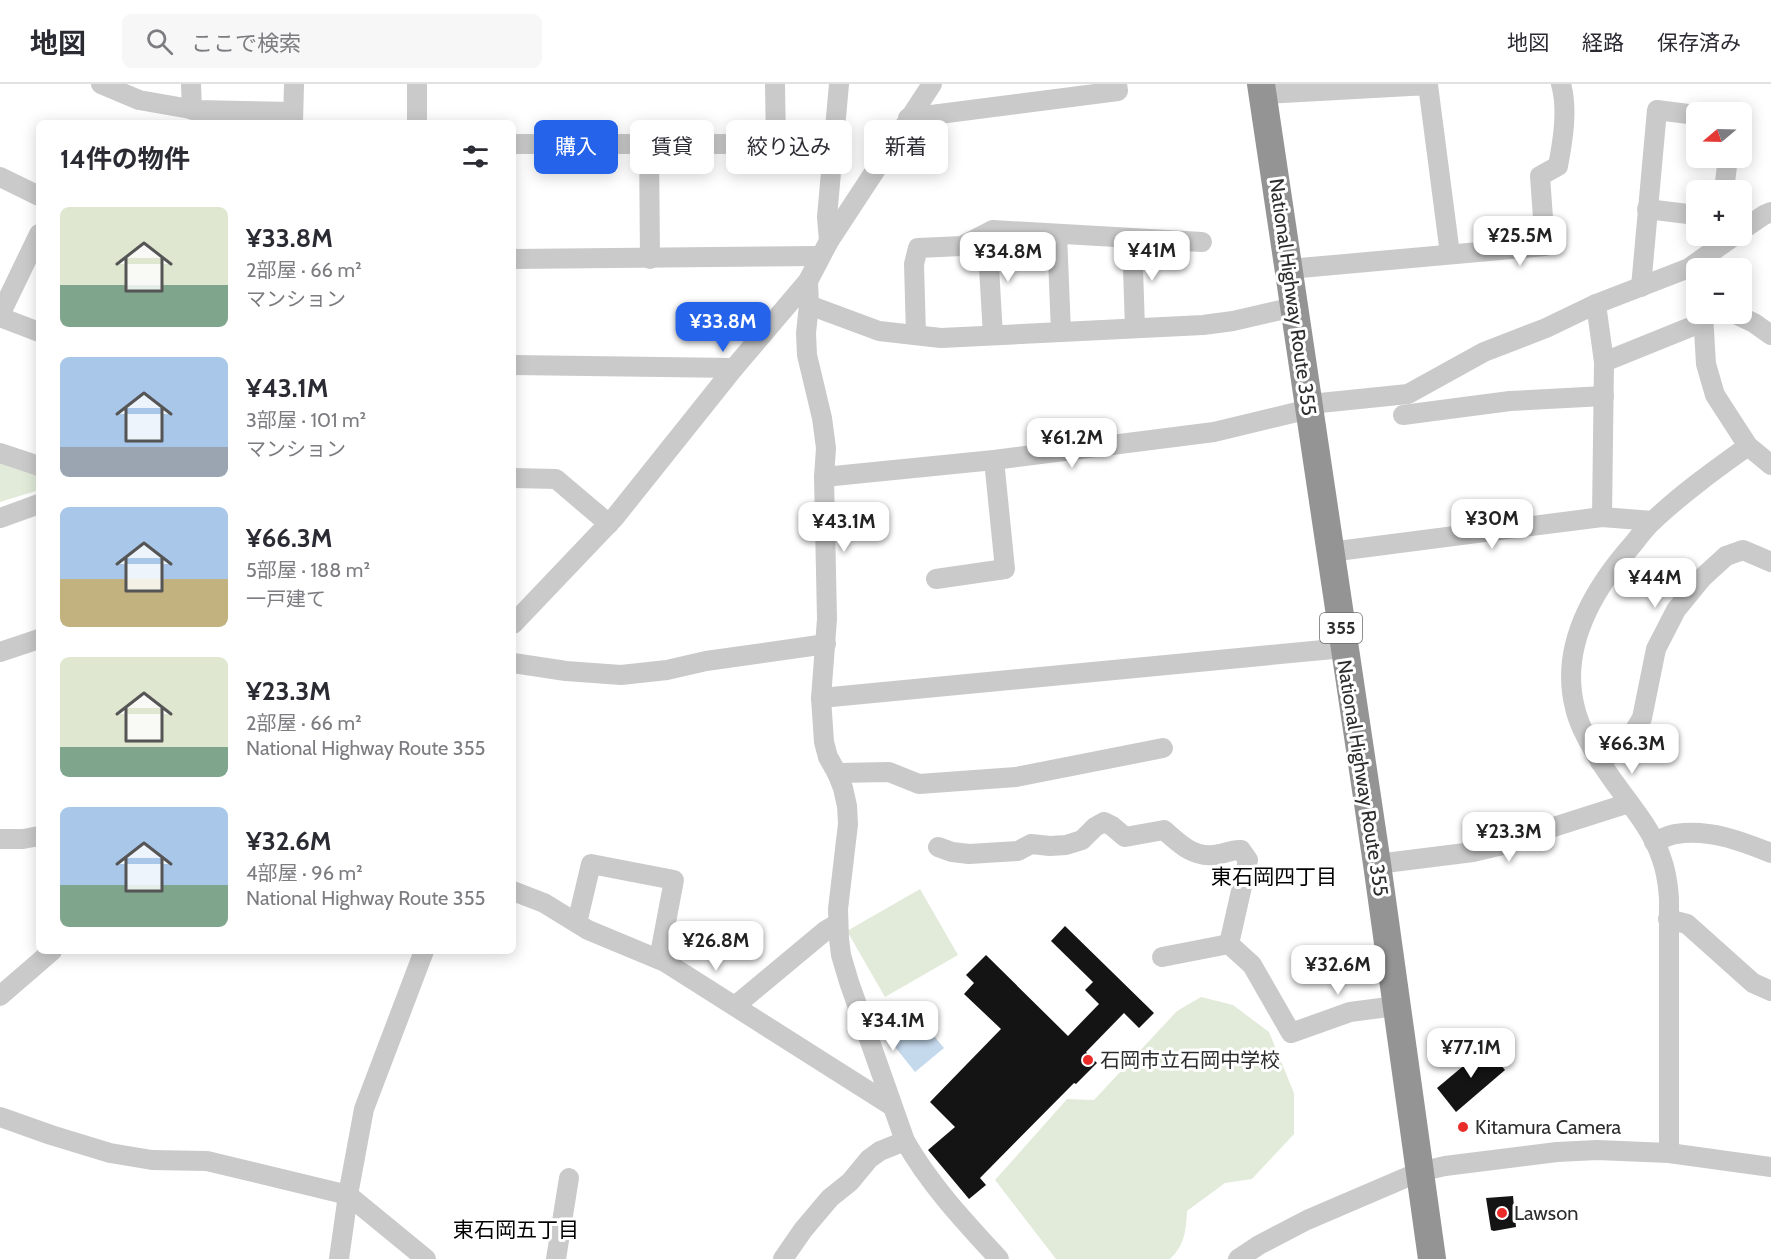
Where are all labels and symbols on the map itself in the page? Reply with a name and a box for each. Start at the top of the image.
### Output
north arrow [1686,102,1752,168]
street label: National Highway Route 355 [1264,177,1322,417]
pin: ¥25.5M [1471,216,1569,267]
pin: ¥41M [1116,231,1188,282]
pin: ¥34.8M [959,232,1057,283]
pin: ¥33.8M [674,302,772,353]
pin: ¥61.2M [1023,418,1121,469]
pin: ¥30M [1456,499,1528,550]
pin: ¥43.1M [795,502,893,553]
pin: ¥44M [1619,558,1691,609]
road number: 355 [1320,613,1362,643]
street label: National Highway Route 355 [1332,658,1394,898]
pin: ¥66.3M [1583,724,1681,775]
pin: ¥23.3M [1460,812,1558,863]
district label: 東石岡四丁目 [1211,864,1337,889]
pin: ¥26.8M [667,921,765,972]
pin: ¥32.6M [1289,945,1387,996]
pin: ¥34.1M [844,1001,942,1052]
pin: ¥77.1M [1422,1028,1520,1079]
place label: 石岡市立石岡中学校 [1100,1048,1280,1072]
marker: 石岡市立石岡中学校 [1081,1053,1095,1067]
place label: Kitamura Camera [1475,1115,1622,1139]
marker: Kitamura Camera [1456,1120,1470,1134]
place label: Lawson [1514,1201,1578,1225]
marker: Lawson [1495,1206,1509,1220]
district label: 東石岡五丁目 [453,1217,579,1242]

